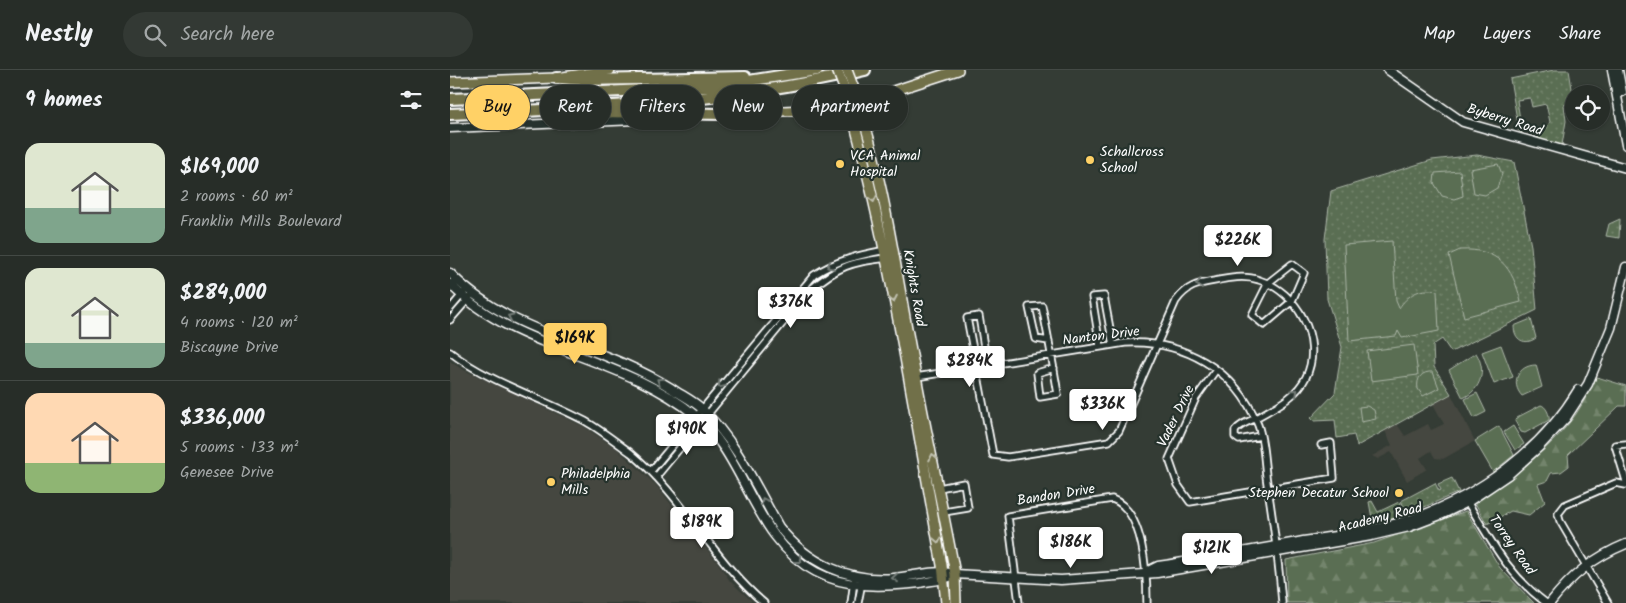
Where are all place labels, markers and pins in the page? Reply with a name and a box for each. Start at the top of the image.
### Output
place label: Schallcross School [1100,141,1164,179]
place label: VCA Animal Hospital [850,145,921,183]
marker: Schallcross School [1084,154,1096,166]
marker: VCA Animal Hospital [834,158,846,170]
pin: $226K [1203,224,1273,267]
pin: $376K [756,286,826,329]
pin: $169K [540,322,610,365]
pin: $284K [935,346,1005,388]
pin: $336K [1068,388,1138,431]
pin: $190K [652,414,722,456]
place label: Philadelphia Mills [561,463,630,501]
marker: Philadelphia Mills [545,476,557,488]
place label: Stephen Decatur School [1248,482,1390,504]
marker: Stephen Decatur School [1393,487,1405,499]
pin: $189K [667,506,737,549]
pin: $186K [1036,526,1106,569]
pin: $121K [1177,532,1247,575]

